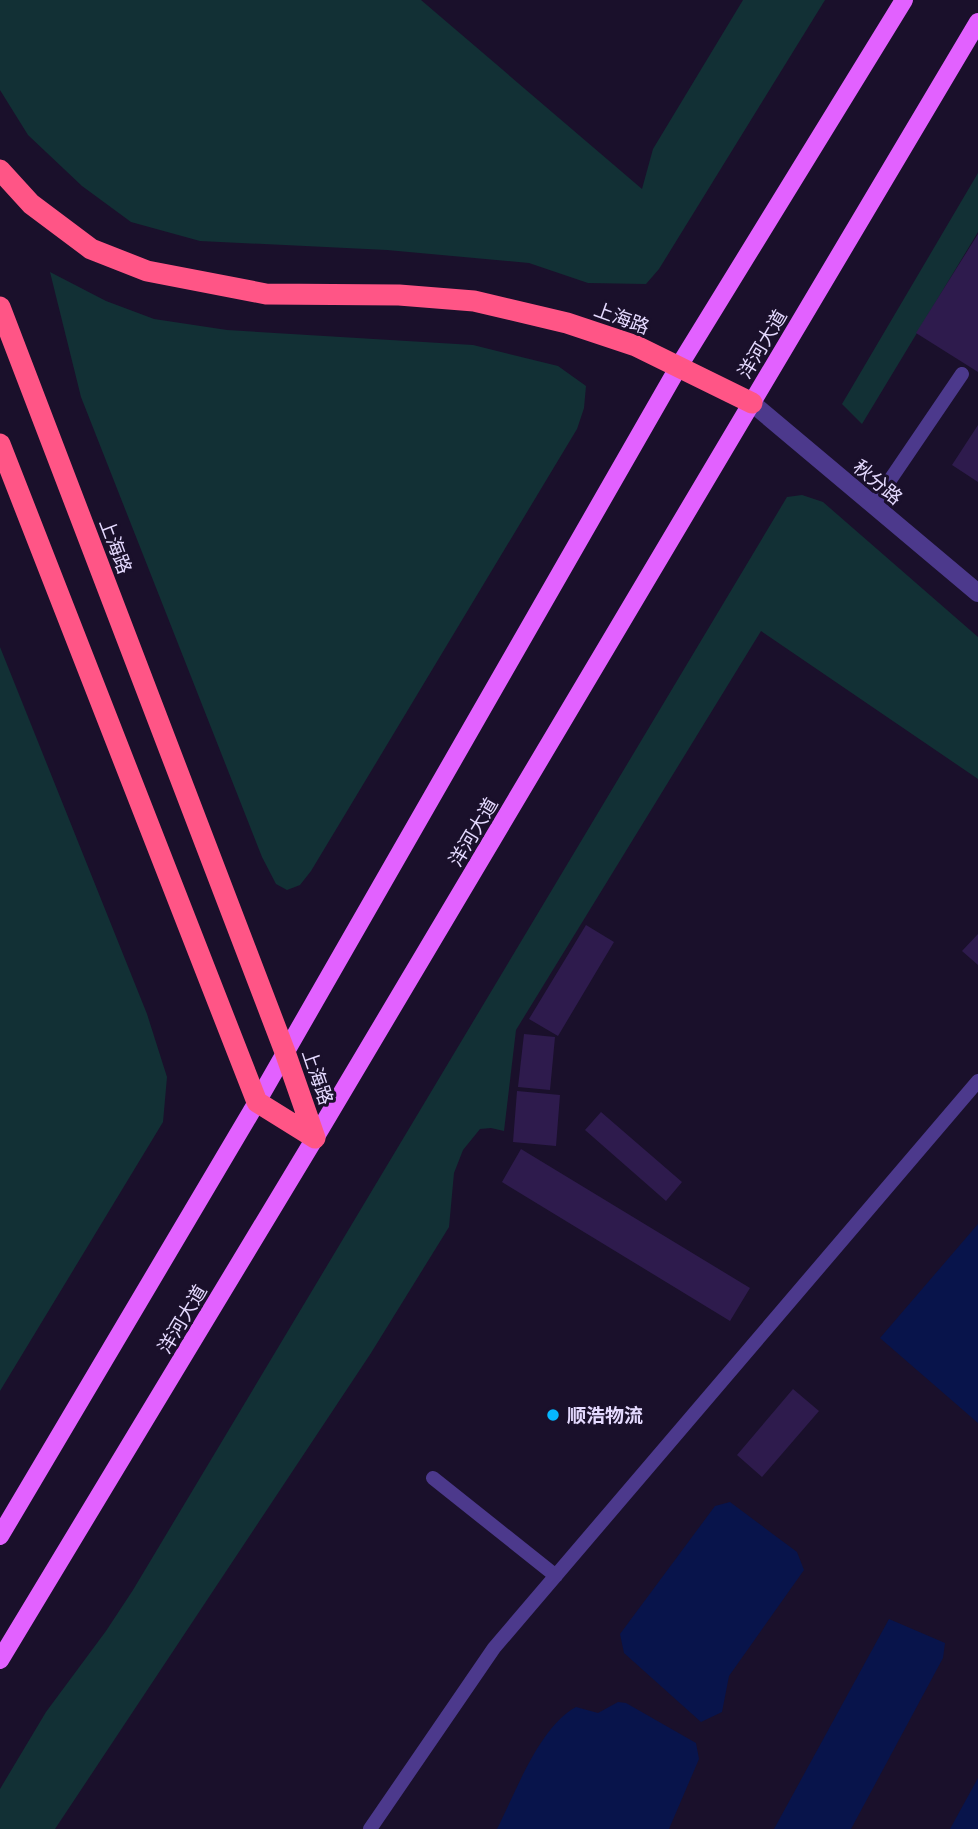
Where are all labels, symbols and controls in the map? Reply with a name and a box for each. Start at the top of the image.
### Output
street label: 上海路 [591,296,653,340]
street label: 洋河大道 [731,305,793,383]
street label: 秋分路 [848,454,908,510]
street label: 上海路 [94,515,138,577]
street label: 洋河大道 [442,793,504,871]
street label: 上海路 [296,1046,340,1108]
street label: 洋河大道 [151,1280,213,1358]
place label: 顺浩物流 [567,1402,643,1428]
marker: 顺浩物流 [545,1407,561,1423]

